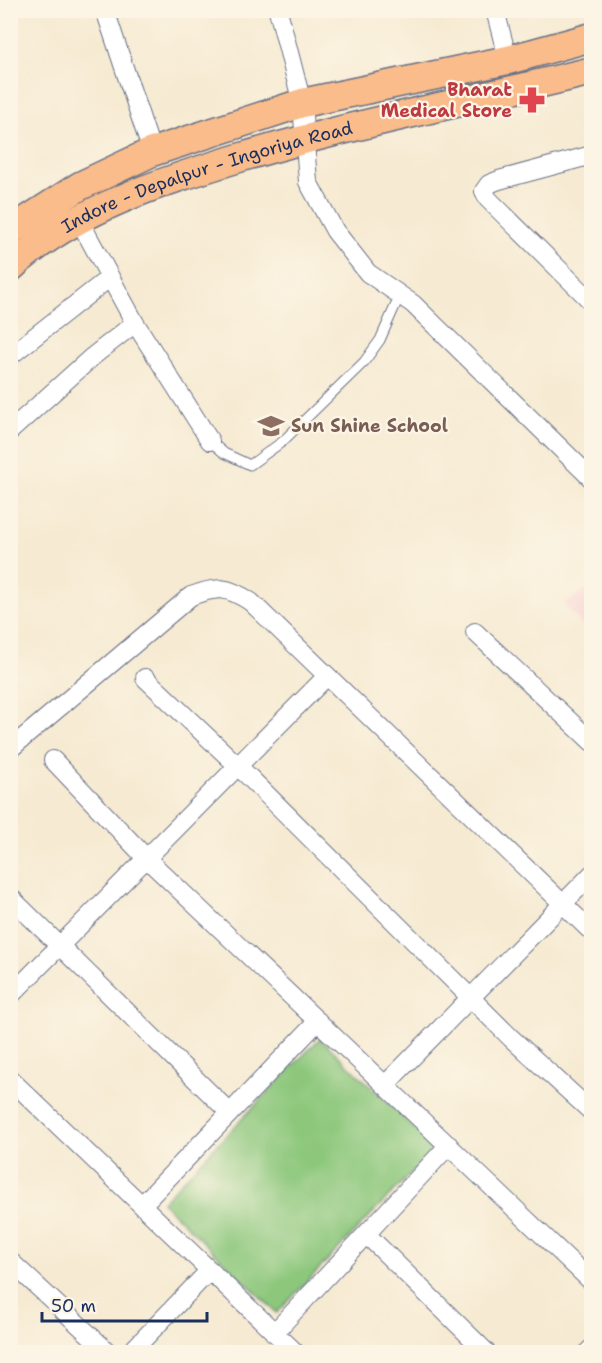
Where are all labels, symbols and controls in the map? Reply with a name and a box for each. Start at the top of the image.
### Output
place label: Bharat Medical Store [381,78,512,123]
pharmacy icon: Bharat Medical Store [517,85,547,115]
street label: Indore - Depalpur - Ingoriya Road [57,116,355,239]
school or university icon: Sun Shine School [256,411,286,441]
place label: Sun Shine School [291,414,448,438]
scale bar [42,1285,207,1323]
text: 50 m [51,1294,96,1318]

